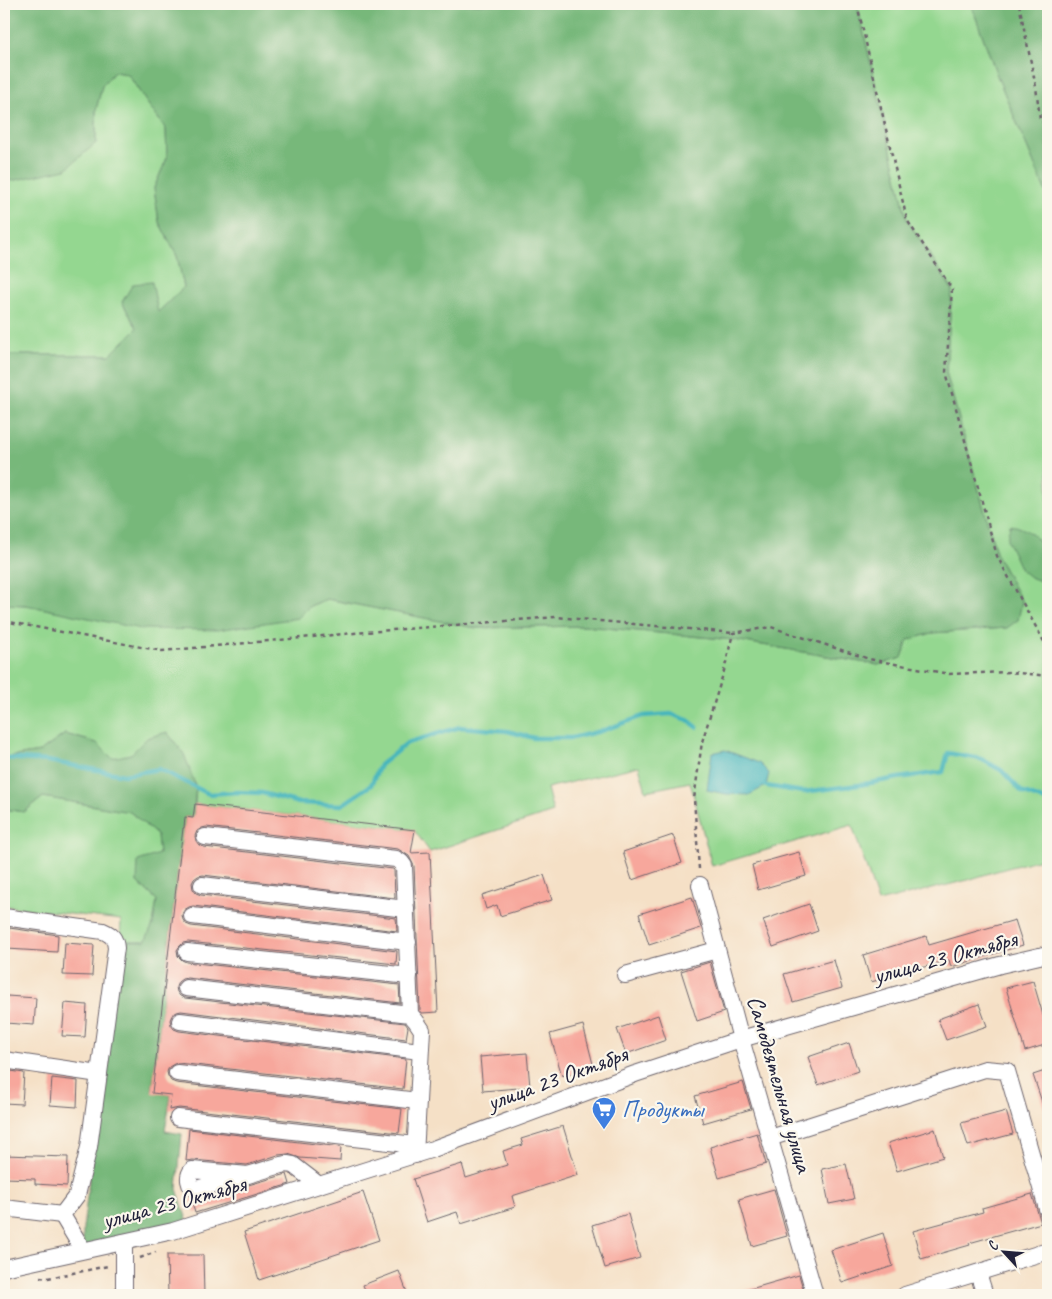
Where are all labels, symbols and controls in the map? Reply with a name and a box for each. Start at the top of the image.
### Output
street label: улица 23 Октября [868,923,1021,991]
street label: Самодеятельная улица [740,992,820,1177]
street label: улица 23 Октября [481,1038,633,1118]
place label: Продукты [622,1094,706,1124]
supermarket icon: Продукты [591,1096,617,1130]
street label: улица 23 Октября [97,1168,250,1236]
north arrow [980,1226,1030,1276]
text: С [984,1238,1003,1253]

